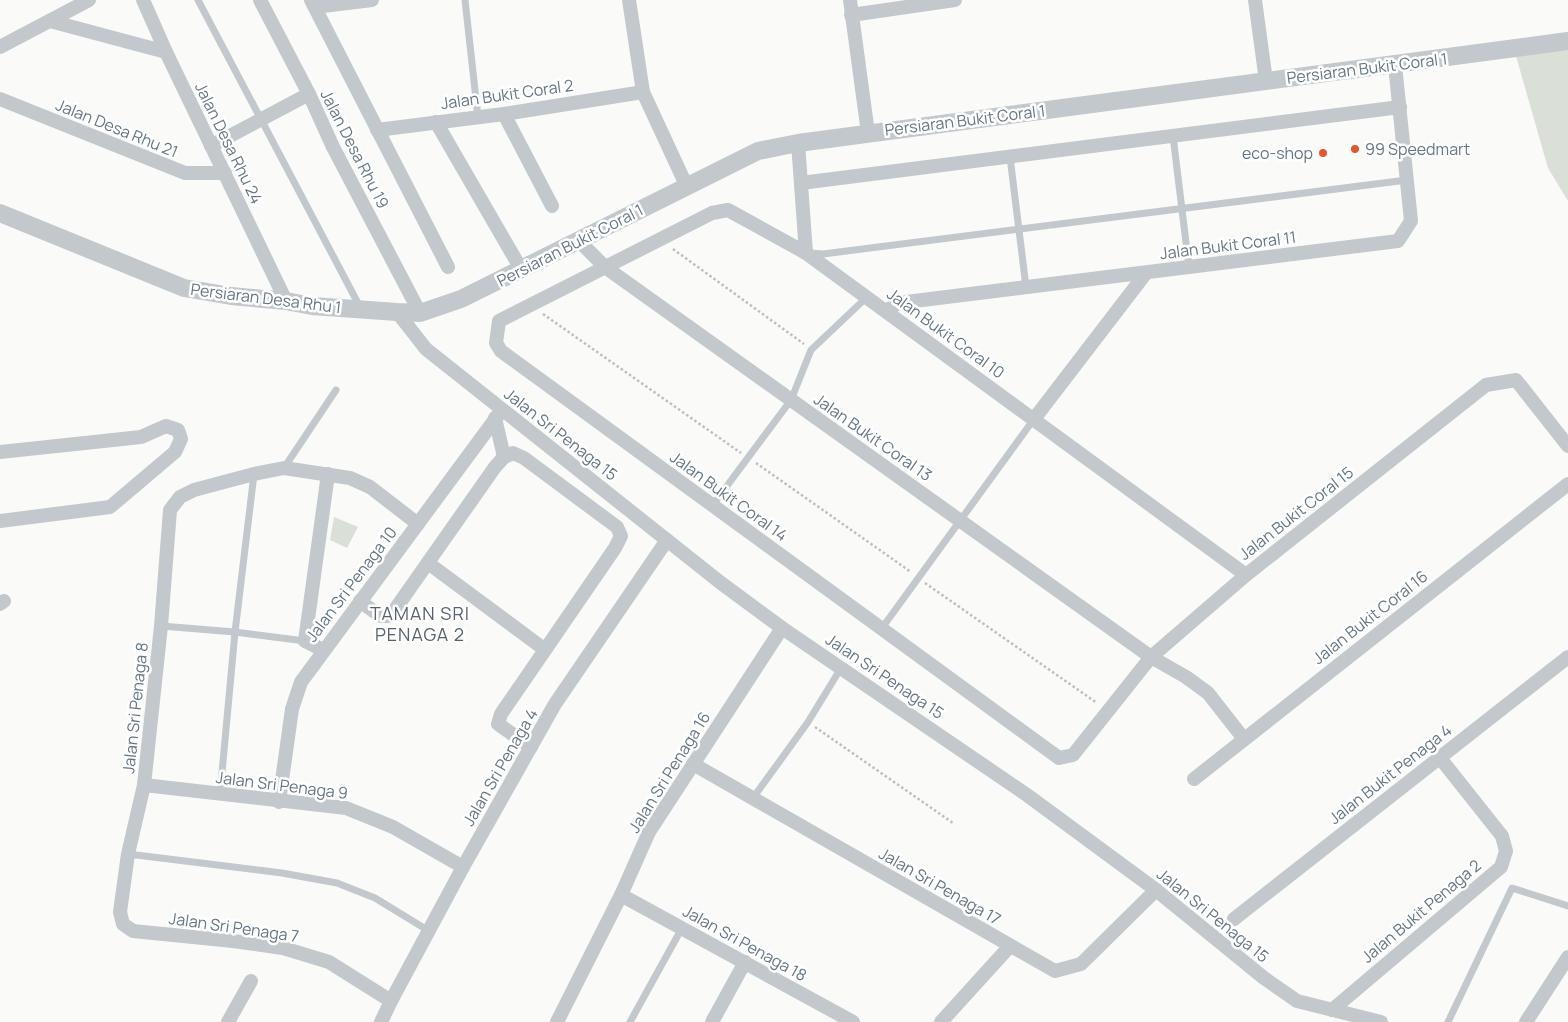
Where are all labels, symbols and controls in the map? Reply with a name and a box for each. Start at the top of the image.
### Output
street label: Persiaran Bukit Coral 1 [1286,47,1448,89]
street label: Jalan Bukit Coral 2 [439,74,575,114]
street label: Jalan Desa Rhu 24 [190,79,268,207]
street label: Jalan Desa Rhu 19 [316,86,394,212]
street label: Jalan Desa Rhu 21 [53,93,181,163]
street label: Persiaran Bukit Coral 1 [884,99,1046,141]
place label: 99 Speedmart [1365,138,1470,160]
place label: eco-shop [1242,142,1313,164]
marker: 99 Speedmart [1349,143,1361,155]
marker: eco-shop [1317,147,1329,159]
street label: Persiaran Bukit Coral 1 [493,199,647,291]
street label: Jalan Bukit Coral 11 [1159,226,1297,264]
street label: Persiaran Desa Rhu 1 [189,278,343,318]
street label: Jalan Bukit Coral 10 [883,283,1009,383]
street label: Jalan Sri Penaga 15 [500,383,622,485]
street label: Jalan Bukit Coral 13 [810,388,936,486]
street label: Jalan Bukit Coral 14 [666,446,792,546]
street label: Jalan Bukit Coral 15 [1234,461,1358,565]
street label: Jalan Sri Penaga 10 [300,522,402,646]
street label: Jalan Bukit Coral 16 [1308,565,1432,669]
district label: TAMAN SRI PENAGA 2 [370,601,470,646]
street label: Jalan Sri Penaga 15 [821,628,949,724]
street label: Jalan Sri Penaga 8 [117,641,153,775]
street label: Jalan Sri Penaga 4 [457,704,543,830]
street label: Jalan Sri Penaga 16 [623,707,715,837]
street label: Jalan Bukit Penaga 4 [1324,719,1456,829]
street label: Jalan Sri Penaga 9 [215,766,349,804]
street label: Jalan Sri Penaga 17 [875,842,1005,930]
street label: Jalan Bukit Penaga 2 [1356,854,1486,968]
street label: Jalan Sri Penaga 15 [1152,863,1274,967]
street label: Jalan Sri Penaga 18 [679,900,811,986]
street label: Jalan Sri Penaga 7 [168,907,300,947]

